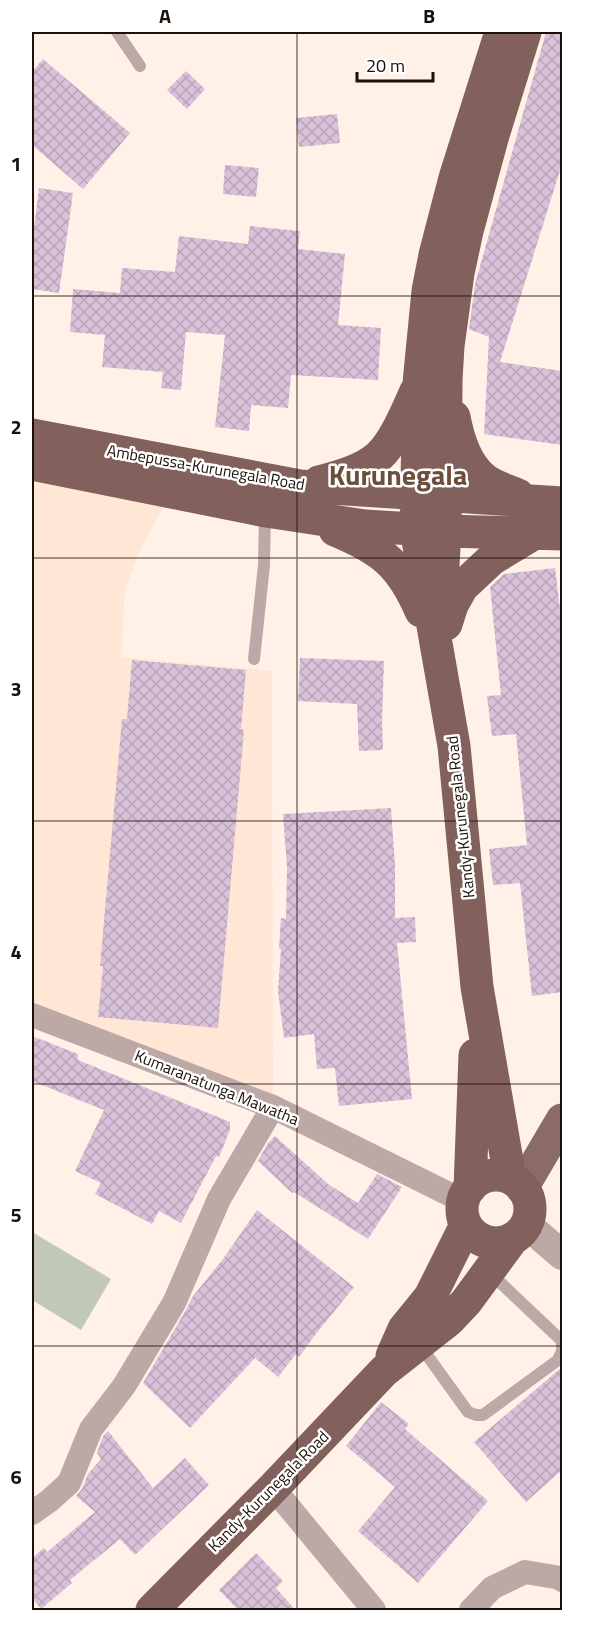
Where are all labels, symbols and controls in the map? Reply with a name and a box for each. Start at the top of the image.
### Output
text: A [159,0,171,31]
text: B [423,0,435,31]
scale bar [357,45,434,83]
text: 20 m [366,52,405,79]
text: 1 [10,148,22,179]
text: 2 [10,411,22,442]
street label: Ambepussa-Kurunegala Road [105,438,307,496]
district label: Kurunegala [329,453,467,496]
text: 3 [10,673,22,704]
street label: Kandy-Kurunegala Road [440,735,480,899]
text: 4 [10,936,22,967]
street label: Kumaranatunga Mawatha [131,1043,303,1131]
text: 5 [10,1199,22,1230]
street label: Kandy-Kurunegala Road [202,1425,334,1557]
text: 6 [10,1461,22,1492]

